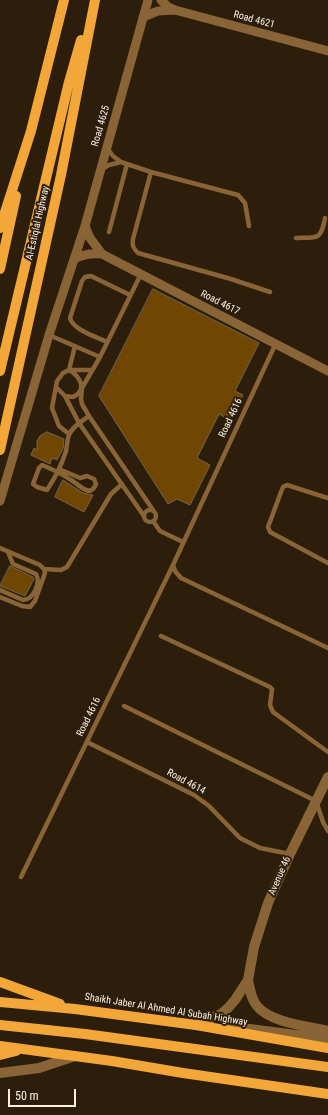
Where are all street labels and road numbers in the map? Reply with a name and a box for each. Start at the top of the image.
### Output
street label: Road 4621 [232,9,276,31]
street label: Road 4625 [89,104,113,148]
street label: Al-Estiqlal Highway [24,185,52,261]
street label: Road 4617 [199,288,241,318]
street label: Road 4616 [217,396,245,440]
street label: Road 4616 [74,695,104,739]
street label: Road 4614 [165,767,207,797]
street label: Avenue 46 [266,855,294,897]
street label: Shaikh Jaber Al Ahmed Al Subah Highway [84,991,248,1029]

